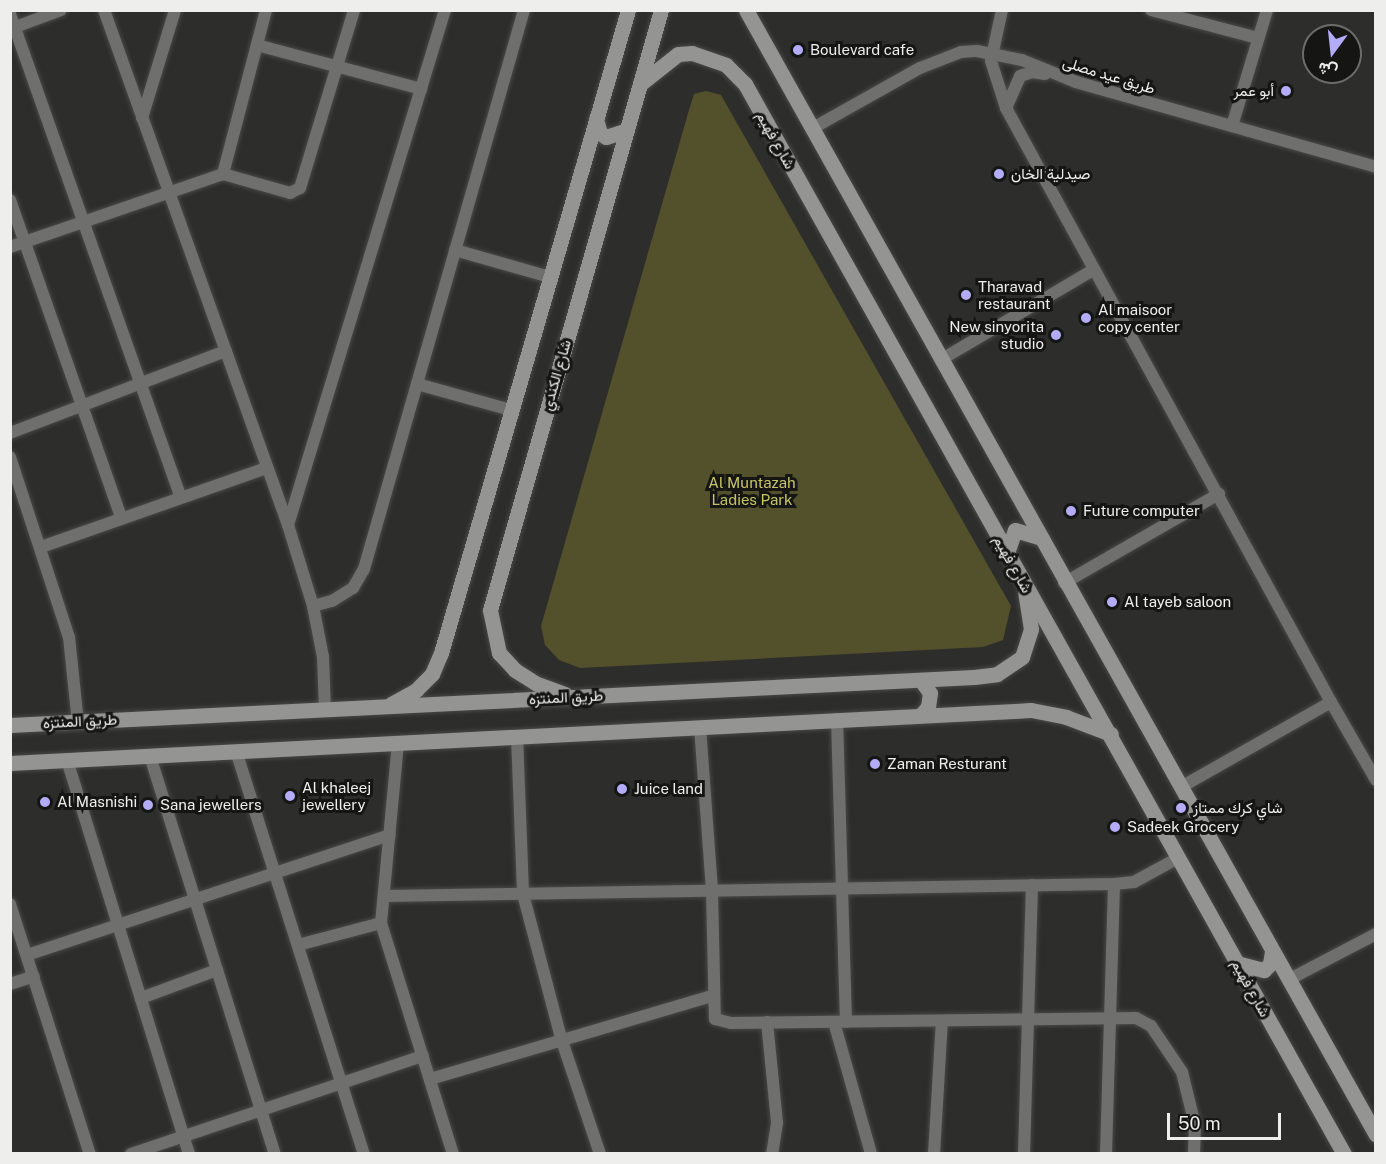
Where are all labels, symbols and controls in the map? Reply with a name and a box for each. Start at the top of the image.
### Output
north arrow [1302,24,1362,84]
place label: Boulevard cafe [810,41,914,59]
marker: Boulevard cafe [791,43,805,57]
street label: طريق عيد مصلى [1061,52,1157,98]
text: ش [1316,58,1339,82]
place label: أبو عمر [1234,82,1274,100]
marker: أبو عمر [1279,84,1293,98]
street label: شارع فهيم [753,108,799,172]
place label: صيدلية الخان [1011,165,1090,183]
marker: صيدلية الخان [992,167,1006,181]
place label: Tharavad restaurant [978,277,1051,312]
marker: Tharavad restaurant [959,288,973,302]
place label: Al maisoor copy center [1098,300,1180,335]
marker: Al maisoor copy center [1079,311,1093,325]
place label: New sinyorita studio [949,317,1044,352]
marker: New sinyorita studio [1049,328,1063,342]
street label: شارع الكندي [537,337,575,413]
park label: Al Muntazah Ladies Park [708,473,796,508]
place label: Future computer [1083,502,1200,520]
marker: Future computer [1064,504,1078,518]
street label: شارع فهيم [990,532,1036,596]
place label: Al tayeb saloon [1124,593,1231,611]
marker: Al tayeb saloon [1105,595,1119,609]
street label: طريق المنتزه [528,686,604,708]
street label: طريق المنتزه [42,710,118,732]
place label: Zaman Resturant [887,755,1007,773]
marker: Zaman Resturant [868,757,882,771]
place label: Al khaleej jewellery [302,778,371,813]
place label: Juice land [634,780,703,798]
marker: Juice land [615,782,629,796]
marker: Al khaleej jewellery [283,789,297,803]
place label: Al Masnishi [57,793,137,811]
marker: Al Masnishi [38,795,52,809]
place label: Sana jewellers [160,796,262,814]
marker: Sana jewellers [141,798,155,812]
place label: شاي كرك ممتاز [1193,799,1283,817]
marker: شاي كرك ممتاز [1174,801,1188,815]
place label: Sadeek Grocery [1127,818,1239,836]
marker: Sadeek Grocery [1108,820,1122,834]
street label: شارع فهيم [1228,956,1274,1020]
scale bar [1170,1101,1284,1139]
text: 50 m [1178,1113,1221,1134]

